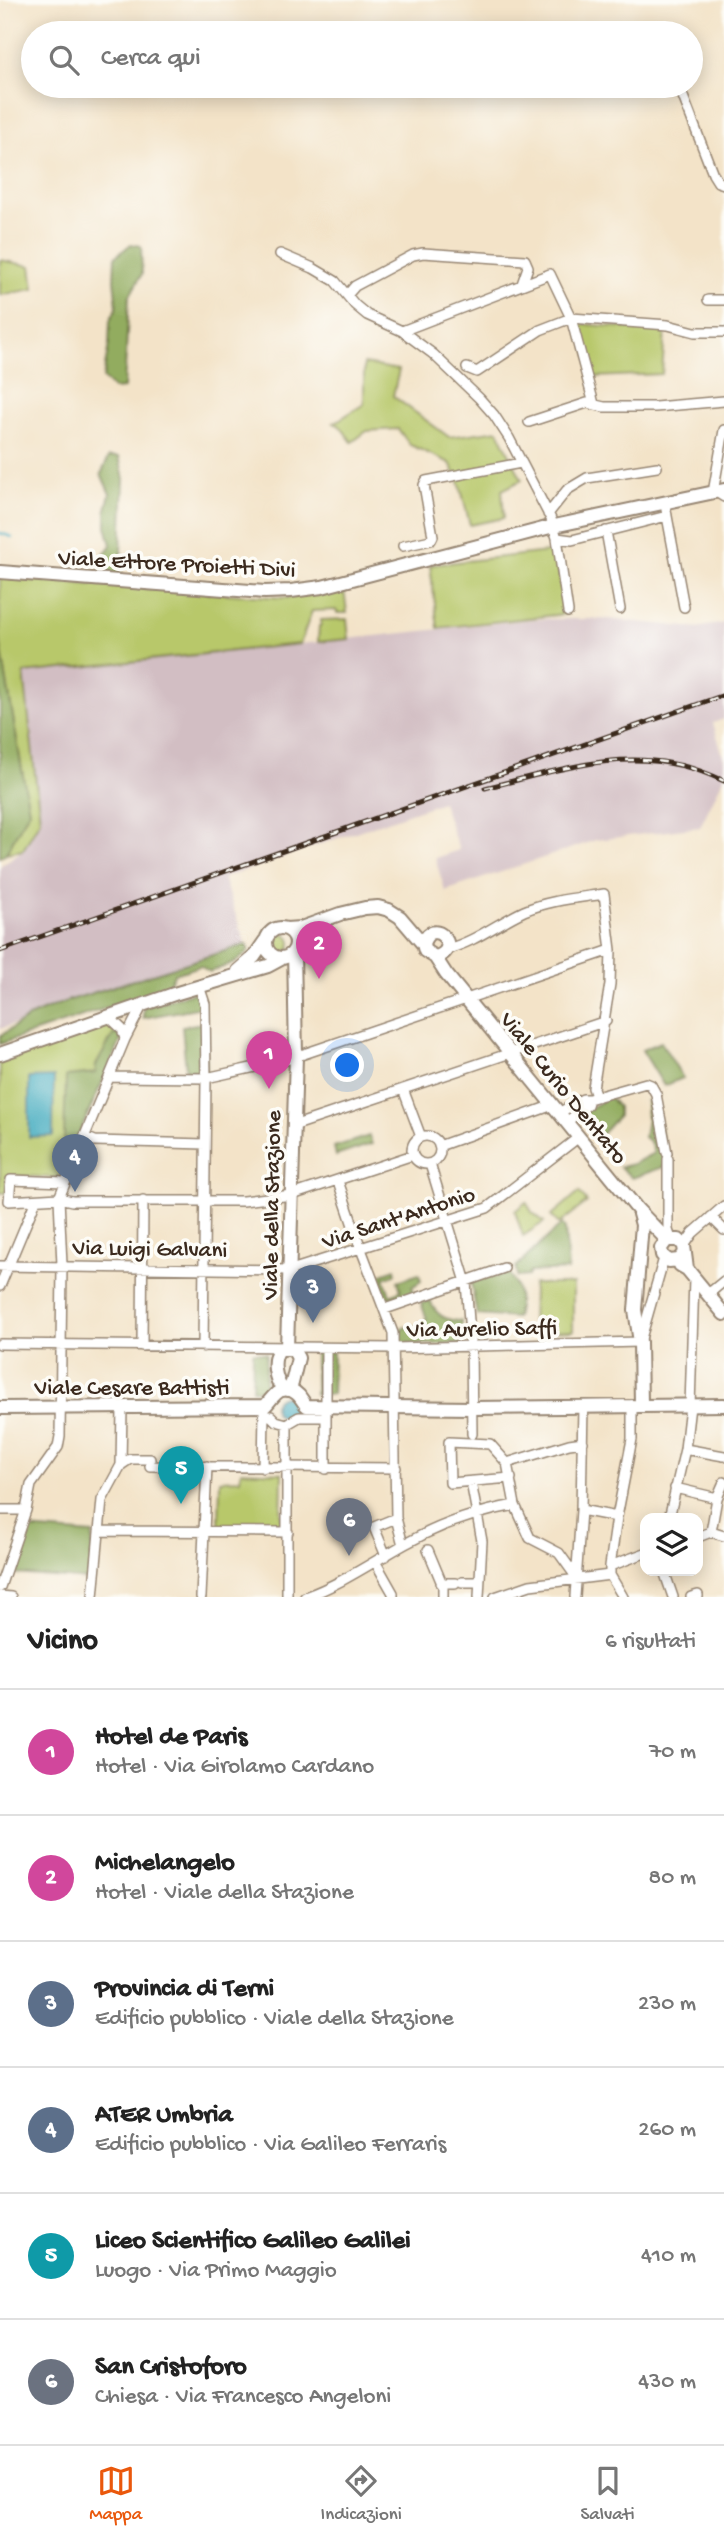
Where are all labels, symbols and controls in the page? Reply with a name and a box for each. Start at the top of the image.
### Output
search box [21,21,703,98]
icon: search [45,41,83,79]
text: Cerca qui [101,44,201,75]
street label: Viale Ettore Proietti Divi [57,546,296,585]
pin: 2 [296,921,342,979]
street label: Viale Curio Dentato [492,1007,632,1171]
pin: 1 [246,1031,292,1089]
your location [330,1048,364,1082]
street label: Viale della Stazione [258,1109,289,1301]
pin: 4 [52,1134,98,1192]
street label: Via Sant'Antonio [318,1182,479,1257]
street label: Via Luigi Galvani [71,1236,228,1265]
pin: 3 [290,1265,336,1323]
street label: Via Aurelio Saffi [406,1316,557,1345]
street label: Viale Cesare Battisti [33,1376,230,1403]
pin: 5 [158,1446,204,1504]
pin: 6 [326,1498,372,1556]
map controls [640,1513,703,1576]
button: layers [640,1513,703,1576]
text: Vicino [28,1625,98,1660]
text: 6 risultati [605,1629,696,1656]
text: Hotel de Paris [95,1723,247,1754]
text: 1 [46,1739,56,1766]
text: 70 m [649,1739,696,1766]
text: Hotel · Via Girolamo Cardano [95,1754,374,1781]
text: Michelangelo [95,1849,235,1880]
text: 2 [45,1865,57,1892]
text: 80 m [649,1865,696,1892]
text: Hotel · Viale della Stazione [95,1880,354,1907]
text: Provincia di Terni [95,1975,274,2006]
text: 3 [45,1991,57,2018]
text: 230 m [638,1991,696,2018]
text: Edificio pubblico · Viale della Stazione [95,2006,454,2033]
text: ATER Umbria [95,2101,233,2132]
text: 4 [46,2117,56,2144]
text: 260 m [638,2117,696,2144]
text: Edificio pubblico · Via Galileo Ferraris [95,2132,446,2159]
text: Liceo Scientifico Galileo Galilei [95,2227,411,2258]
text: 5 [45,2243,57,2270]
text: 410 m [641,2243,696,2270]
text: Luogo · Via Primo Maggio [95,2258,337,2285]
text: San Cristoforo [95,2353,247,2384]
text: 6 [45,2369,57,2396]
text: 430 m [638,2369,696,2396]
text: Chiesa · Via Francesco Angeloni [95,2384,391,2411]
tab: Mappa [89,2462,142,2527]
tab: Indicazioni [321,2462,402,2527]
tab: Salvati [580,2462,635,2527]

